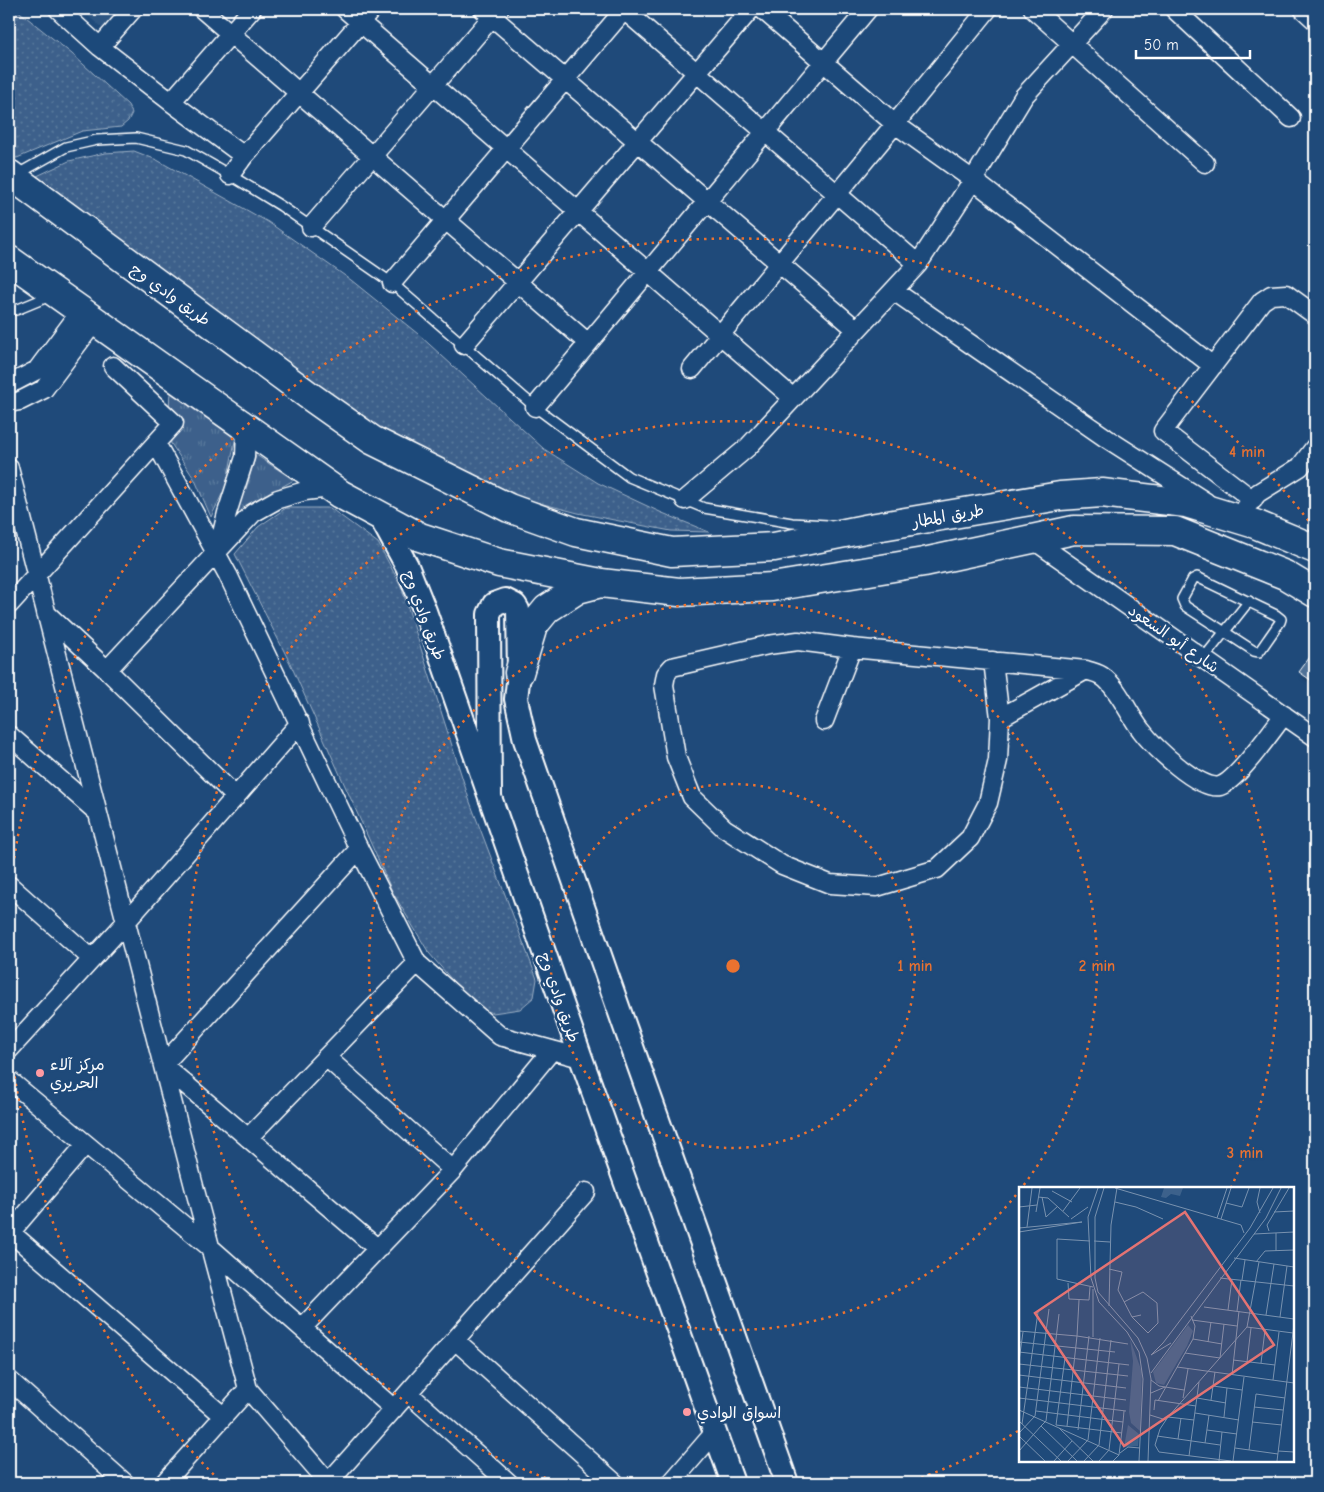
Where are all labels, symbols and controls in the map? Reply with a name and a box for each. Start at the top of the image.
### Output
scale bar [1136,28,1250,60]
text: 50 m [1144,36,1179,54]
street label: طريق وادي وج [126,260,214,331]
text: 4 min [1229,443,1265,461]
street label: طريق المطار [909,501,985,531]
street label: طريق وادي وج [398,568,449,663]
street label: شارع أبو السعود [1124,601,1222,678]
street label: طريق وادي وج [533,950,583,1045]
centre of rings [724,957,742,975]
text: 1 min [898,957,932,975]
text: 2 min [1079,957,1115,975]
place label: مركز آلاء الحريري [50,1056,105,1094]
marker: مركز آلاء الحريري [34,1067,46,1079]
text: 3 min [1227,1144,1263,1162]
inset map [1019,1187,1294,1462]
place label: اسواق الوادي [697,1404,781,1424]
marker: اسواق الوادي [681,1406,693,1418]

